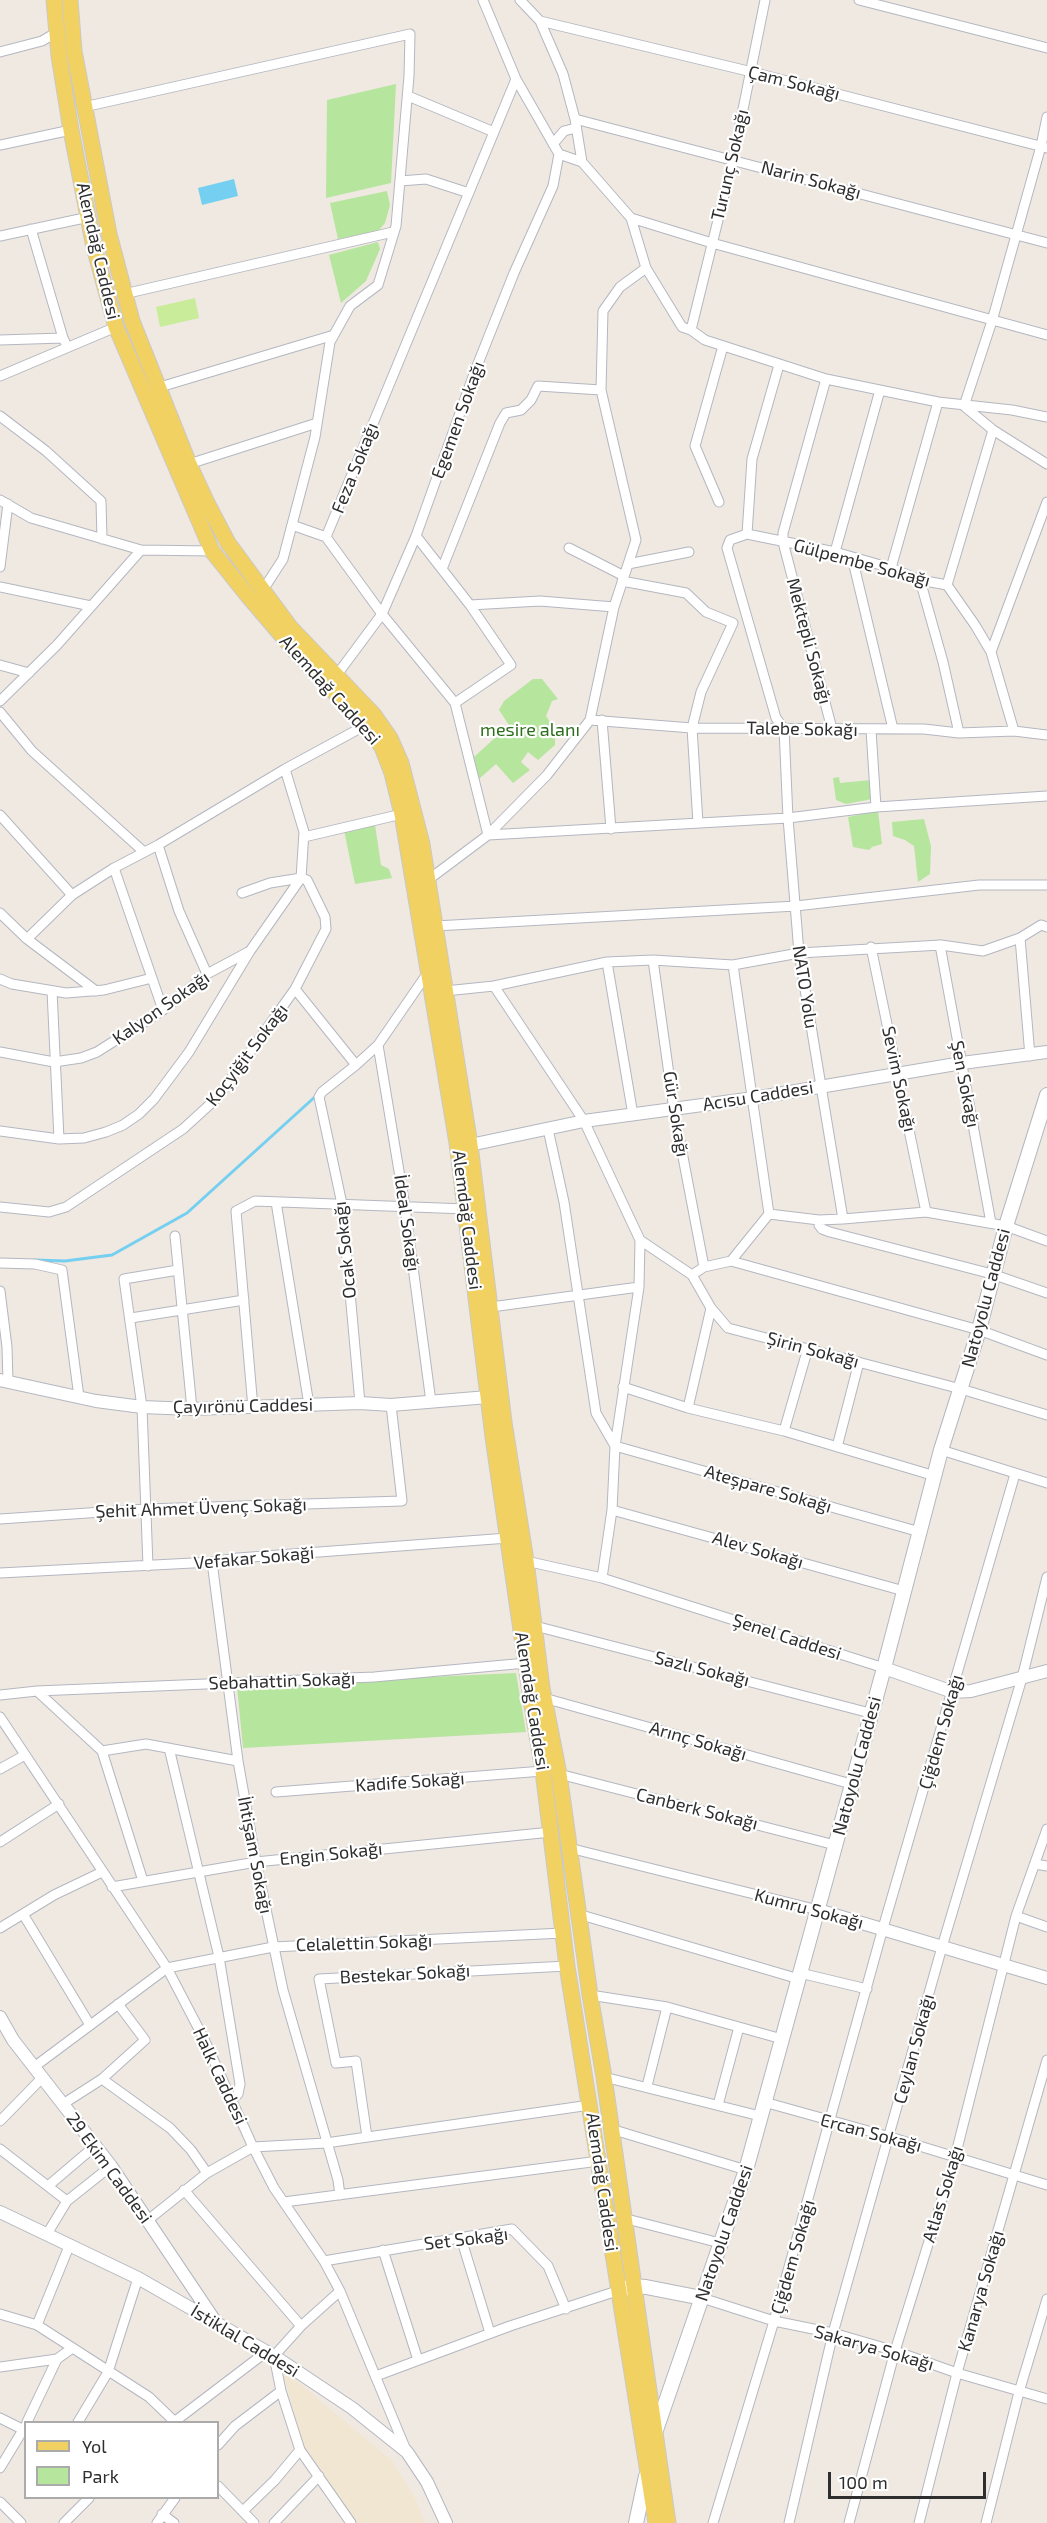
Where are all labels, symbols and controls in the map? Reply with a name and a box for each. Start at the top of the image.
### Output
street label: Çam Sokağı [746,61,842,105]
street label: Turunç Sokağı [707,107,753,223]
street label: Narin Sokağı [759,156,863,204]
street label: Alemdağ Caddesi [72,180,124,322]
street label: Egemen Sokağı [427,358,489,482]
street label: Feza Sokağı [327,419,383,517]
street label: Gülpembe Sokağı [791,534,933,592]
street label: Mektepli Sokağı [782,576,836,706]
street label: Alemdağ Caddesi [275,631,385,749]
street label: Talebe Sokağı [746,717,858,741]
park label: mesire alanı [480,719,580,741]
street label: NATO Yolu [788,944,822,1030]
street label: Kalyon Sokağı [108,967,214,1049]
street label: Koçyiğit Sokağı [201,1000,293,1110]
street label: Sevim Sokağı [877,1024,921,1134]
street label: Şen Sokağı [946,1039,984,1129]
street label: Gür Sokağı [659,1070,693,1158]
street label: Acısu Caddesi [701,1077,815,1115]
street label: Alemdağ Caddesi [448,1149,486,1291]
street label: İdeal Sokağı [389,1173,425,1273]
street label: Ocak Sokağı [329,1200,361,1300]
street label: Natoyolu Caddesi [957,1226,1015,1370]
street label: Şirin Sokağı [765,1327,861,1373]
street label: Çayırönü Caddesi [173,1394,313,1418]
street label: Ateşpare Sokağı [702,1460,834,1518]
street label: Şehit Ahmet Üvenç Sokağı [95,1494,307,1522]
street label: Alev Sokağı [710,1527,806,1573]
street label: Vefakar Sokaği [193,1542,315,1574]
street label: Şenel Caddesi [730,1609,844,1665]
street label: Alemdağ Caddesi [510,1630,554,1772]
street label: Sazlı Sokağı [652,1647,752,1691]
street label: Sebahattin Sokağı [208,1668,356,1694]
street label: Çiğdem Sokağı [914,1672,968,1792]
street label: Natoyolu Caddesi [828,1694,886,1838]
street label: Arınç Sokağı [647,1717,749,1765]
street label: Kadife Sokağı [355,1767,465,1797]
street label: Canberk Sokağı [634,1783,760,1835]
street label: İhtişam Sokağı [233,1794,277,1916]
street label: Engin Sokağı [278,1838,384,1870]
street label: Kumru Sokağı [752,1884,866,1934]
street label: Celalettin Sokağı [295,1930,433,1956]
street label: Bestekar Sokağı [339,1960,471,1988]
street label: Ceylan Sokağı [889,1992,939,2106]
street label: Halk Caddesi [188,2024,252,2128]
street label: 29 Ekim Caddesi [61,2108,157,2228]
street label: Ercan Sokağı [818,2109,924,2157]
street label: Alemdağ Caddesi [582,2111,622,2253]
street label: Atlas Sokağı [918,2143,968,2245]
street label: Natoyolu Caddesi [691,2162,757,2304]
street label: Çiğdem Sokağı [766,2197,820,2317]
street label: Set Sokağı [423,2223,509,2255]
street label: Kanarya Sokağı [953,2228,1009,2354]
street label: İstiklal Caddesi [187,2300,303,2382]
street label: Sakarya Sokağı [812,2321,936,2375]
legend [24,2421,219,2499]
text: Yol [82,2435,107,2457]
scale bar [831,2460,988,2498]
text: Park [82,2465,119,2487]
text: 100 m [839,2471,888,2493]

